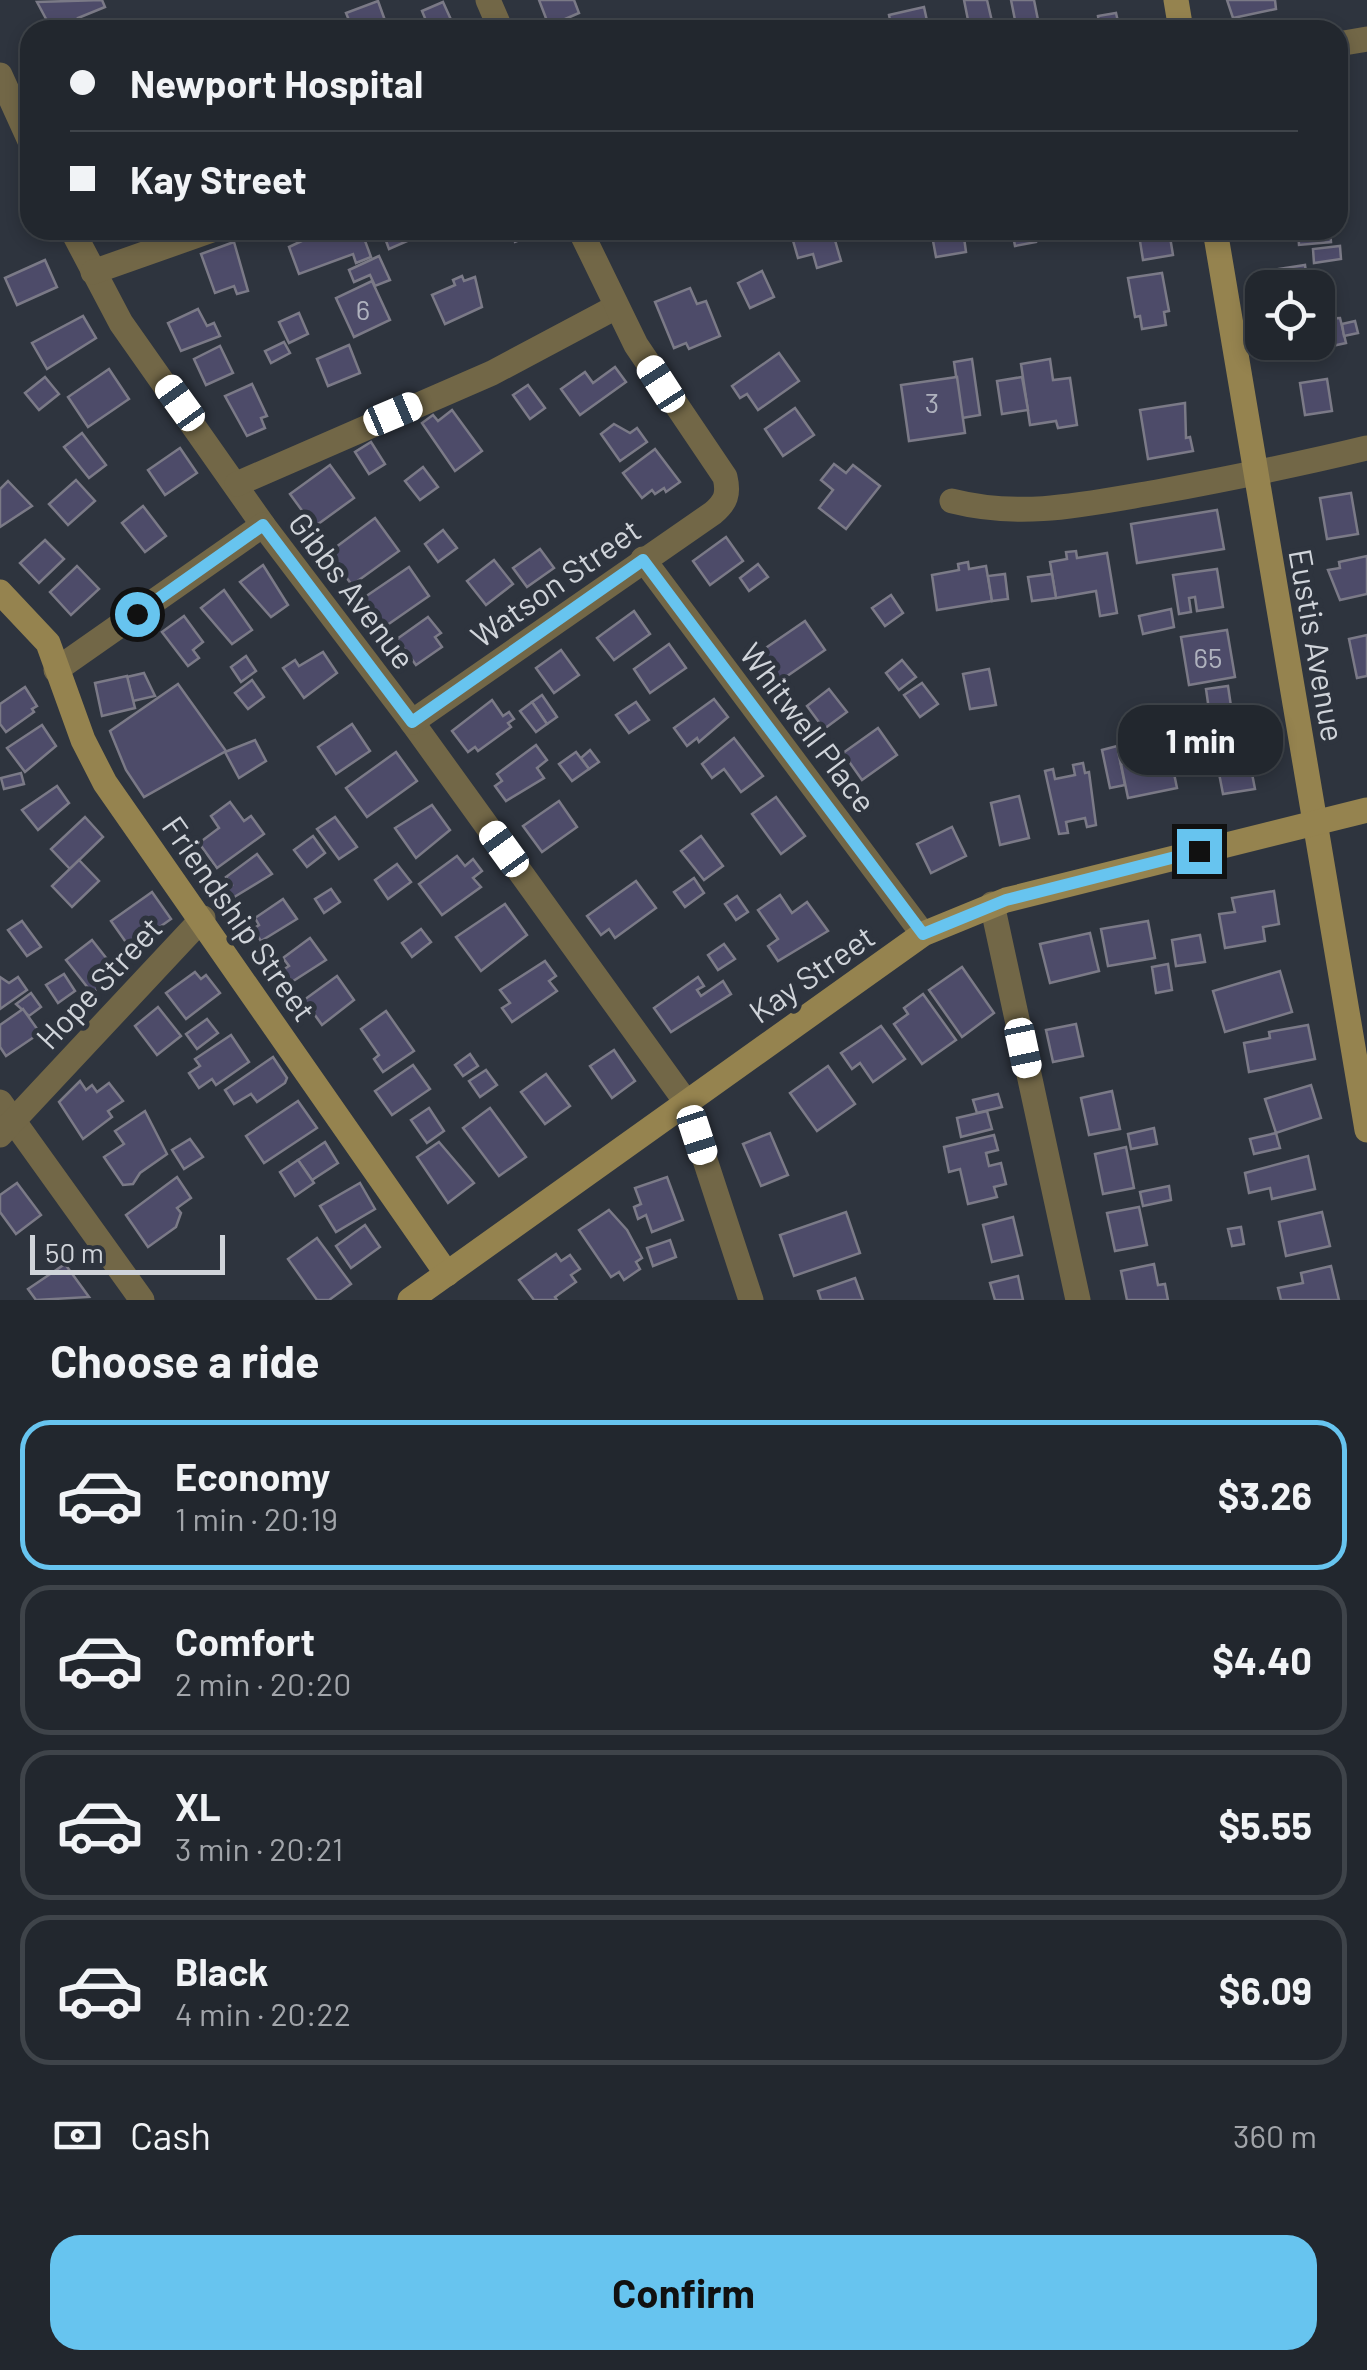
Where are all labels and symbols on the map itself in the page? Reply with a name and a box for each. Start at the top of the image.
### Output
house number: 6 [356,292,370,326]
car [632,351,690,417]
car [150,370,210,436]
house number: 3 [925,385,939,419]
car [360,388,426,440]
street label: Gibbs Avenue [282,504,424,676]
street label: Watson Street [463,510,647,654]
street label: Eustis Avenue [1282,546,1354,744]
route start [115,592,160,637]
street label: Whitwell Place [733,635,885,819]
house number: 65 [1194,640,1222,674]
callout: 1 min [1116,706,1282,776]
street label: Friendship Street [155,808,325,1028]
car [474,816,534,882]
route end [1177,829,1222,874]
street label: Hope Street [27,908,169,1056]
street label: Kay Street [741,916,881,1030]
car [1002,1016,1044,1080]
car [673,1102,721,1168]
scale bar [30,1230,225,1274]

